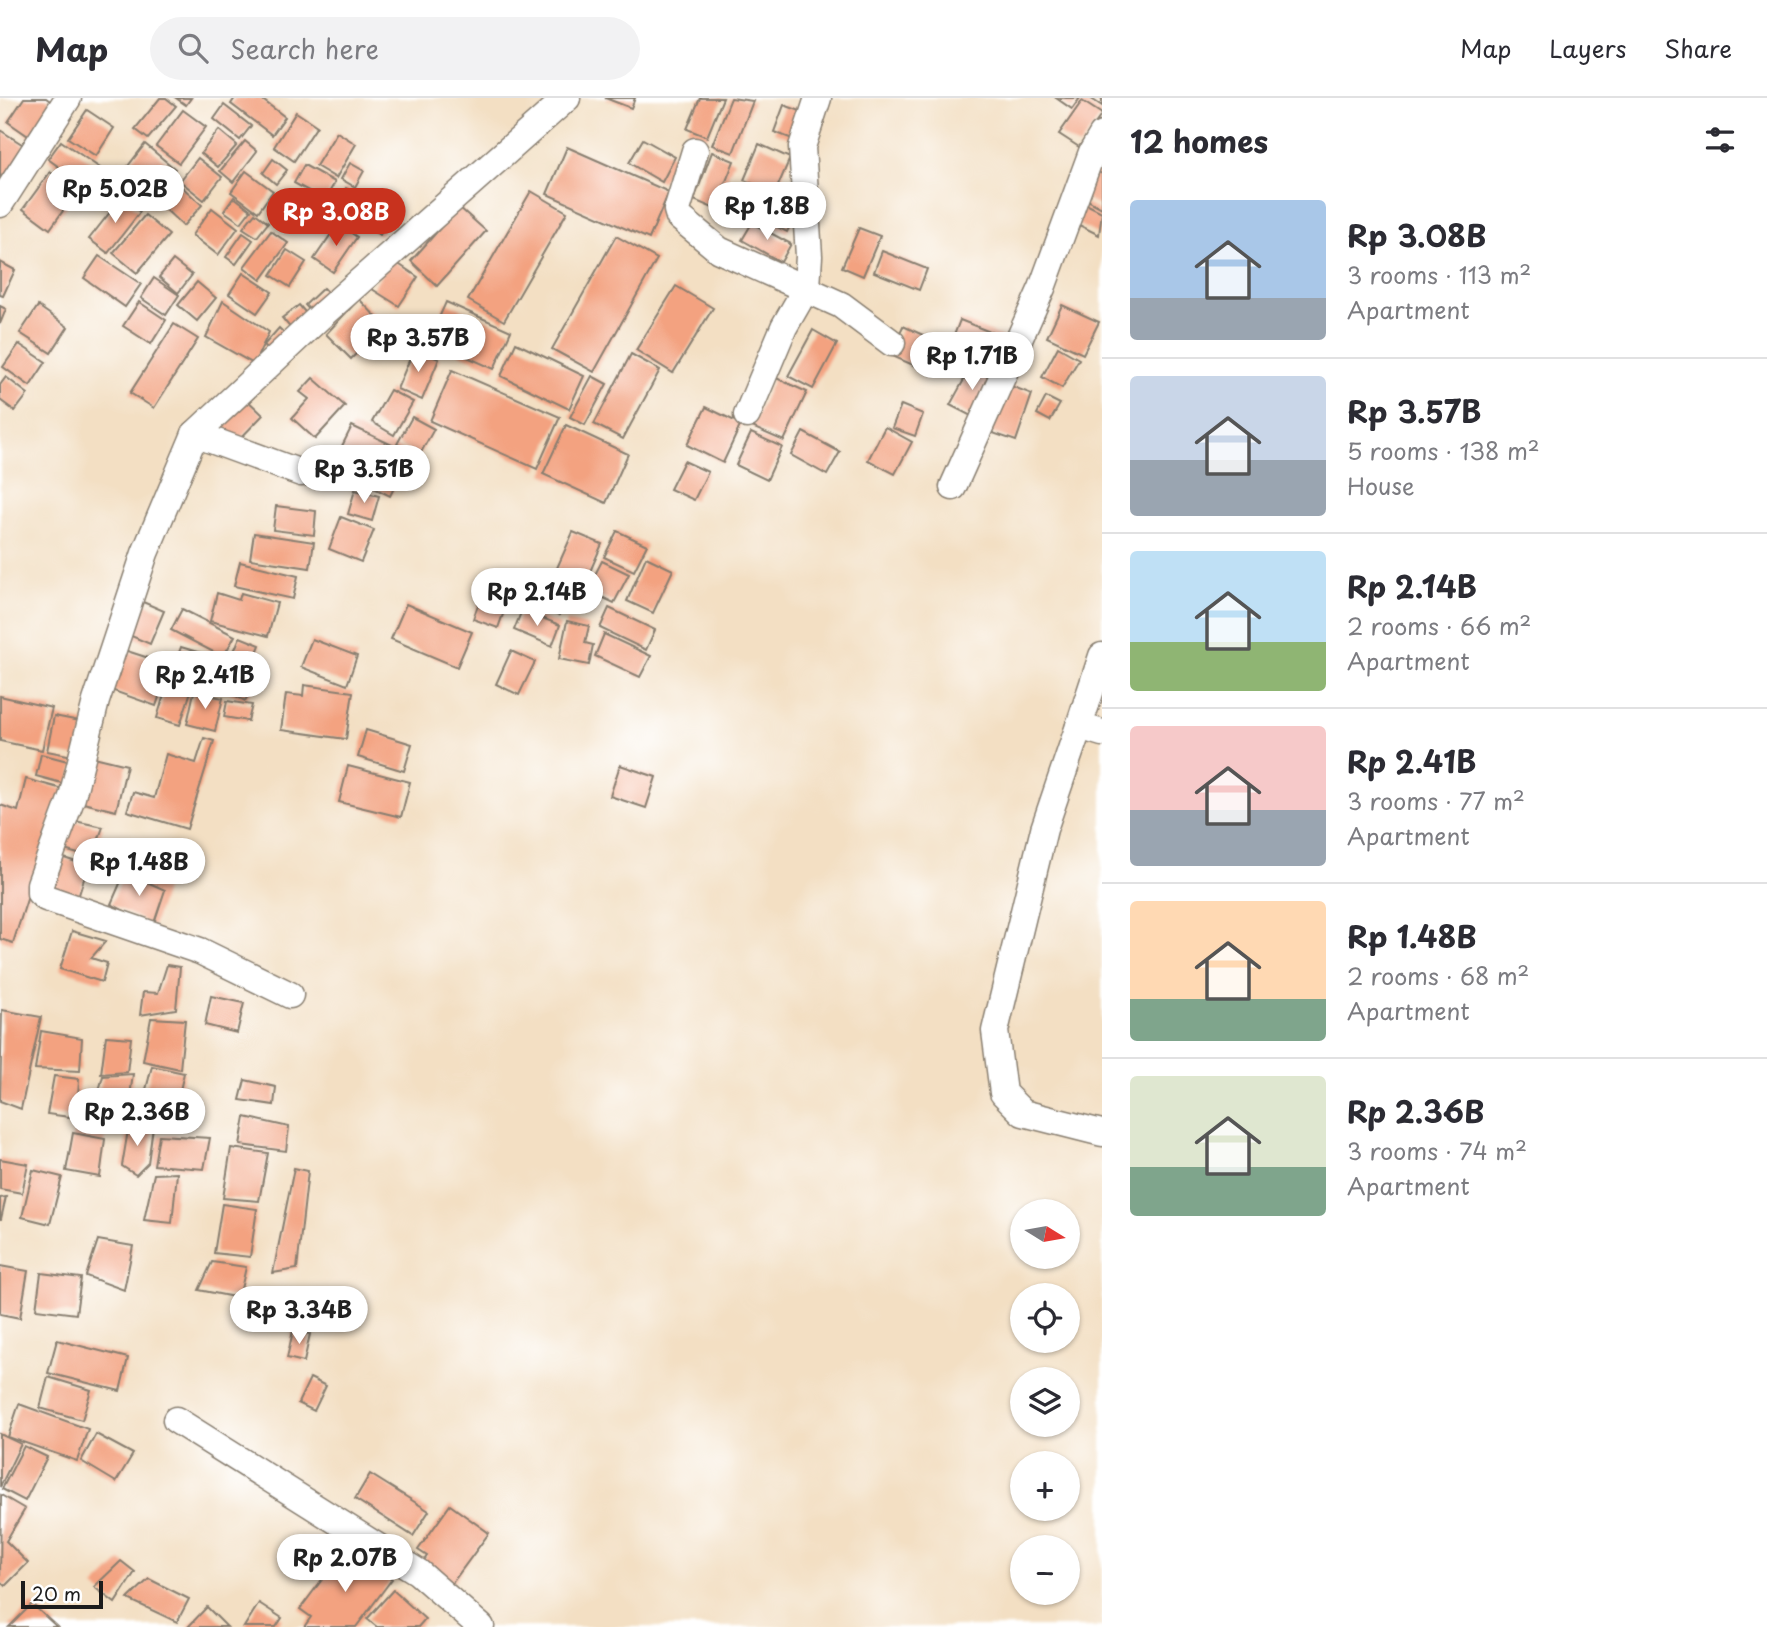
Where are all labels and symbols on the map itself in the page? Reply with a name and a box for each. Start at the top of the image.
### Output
pin: Rp 5.02B [43,166,187,225]
pin: Rp 1.8B [702,183,832,242]
pin: Rp 3.08B [264,188,408,248]
pin: Rp 3.57B [346,314,490,374]
pin: Rp 1.71B [900,332,1044,392]
pin: Rp 3.51B [292,446,436,505]
pin: Rp 2.14B [465,568,609,628]
pin: Rp 2.41B [133,652,277,711]
pin: Rp 1.48B [67,838,211,898]
pin: Rp 2.36B [65,1088,209,1148]
north arrow [1010,1199,1080,1269]
pin: Rp 3.34B [227,1286,371,1346]
pin: Rp 2.07B [273,1534,417,1594]
scale bar [21,1578,103,1610]

